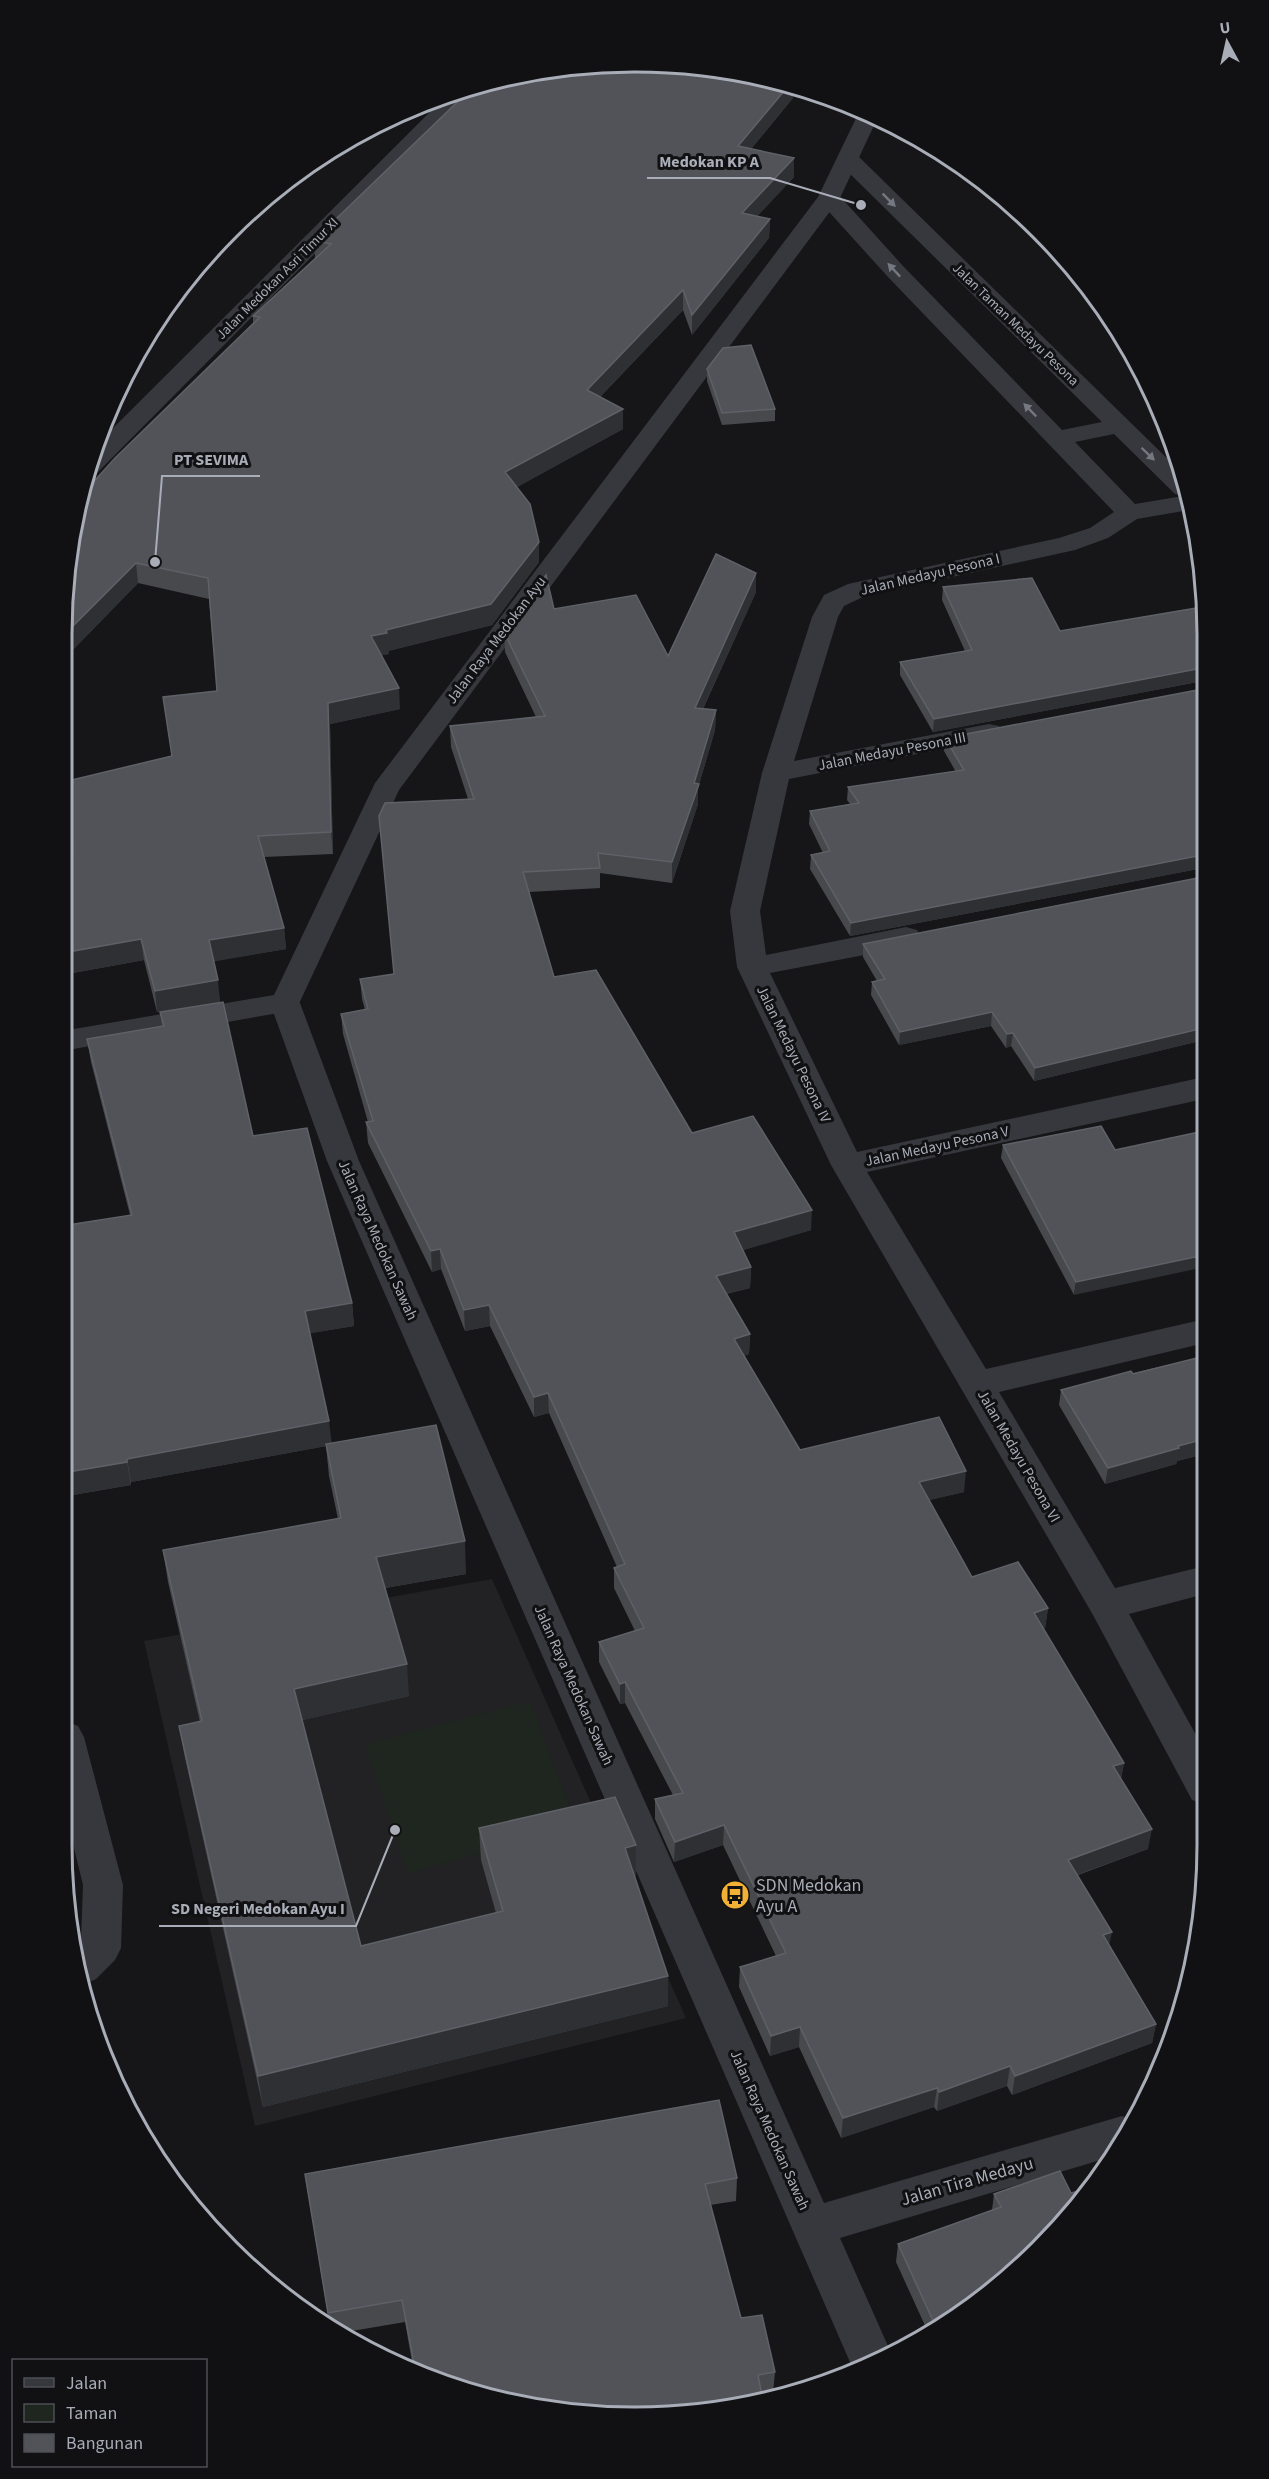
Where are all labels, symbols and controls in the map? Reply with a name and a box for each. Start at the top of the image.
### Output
north arrow [1197,12,1257,72]
text: U [1218,17,1232,40]
callout: Medokan KP A [647,144,770,178]
text: Medokan KP A [659,151,760,173]
one-way arrow [882,193,897,207]
street label: Jalan Medokan Asri Timur XI [212,213,343,344]
street label: Jalan Taman Medayu Pesona [948,259,1083,391]
one-way arrow [888,264,902,278]
one-way arrow [1024,404,1038,418]
callout: PT SEVIMA [162,442,260,476]
one-way arrow [1141,447,1155,461]
text: PT SEVIMA [174,449,249,471]
street label: Jalan Medayu Pesona I [858,548,1002,601]
street label: Jalan Raya Medokan Ayu [441,572,551,708]
street label: Jalan Medayu Pesona III [816,727,968,776]
street label: Jalan Medayu Pesona IV [751,982,836,1127]
street label: Jalan Medayu Pesona V [863,1121,1011,1172]
street label: Jalan Raya Medokan Sawah [333,1157,422,1324]
street label: Jalan Medayu Pesona VI [972,1386,1065,1527]
street label: Jalan Raya Medokan Sawah [529,1602,618,1769]
place label: SDN Medokan Ayu A [756,1873,861,1919]
bus stop icon: SDN Medokan Ayu A [719,1879,751,1911]
callout: SD Negeri Medokan Ayu I [159,1892,356,1926]
text: SD Negeri Medokan Ayu I [171,1898,345,1920]
street label: Jalan Raya Medokan Sawah [725,2047,814,2214]
street label: Jalan Tira Medayu [898,2151,1036,2212]
legend [12,2359,207,2467]
text: Jalan [66,2371,107,2396]
text: Taman [66,2401,117,2426]
text: Bangunan [66,2431,143,2456]

